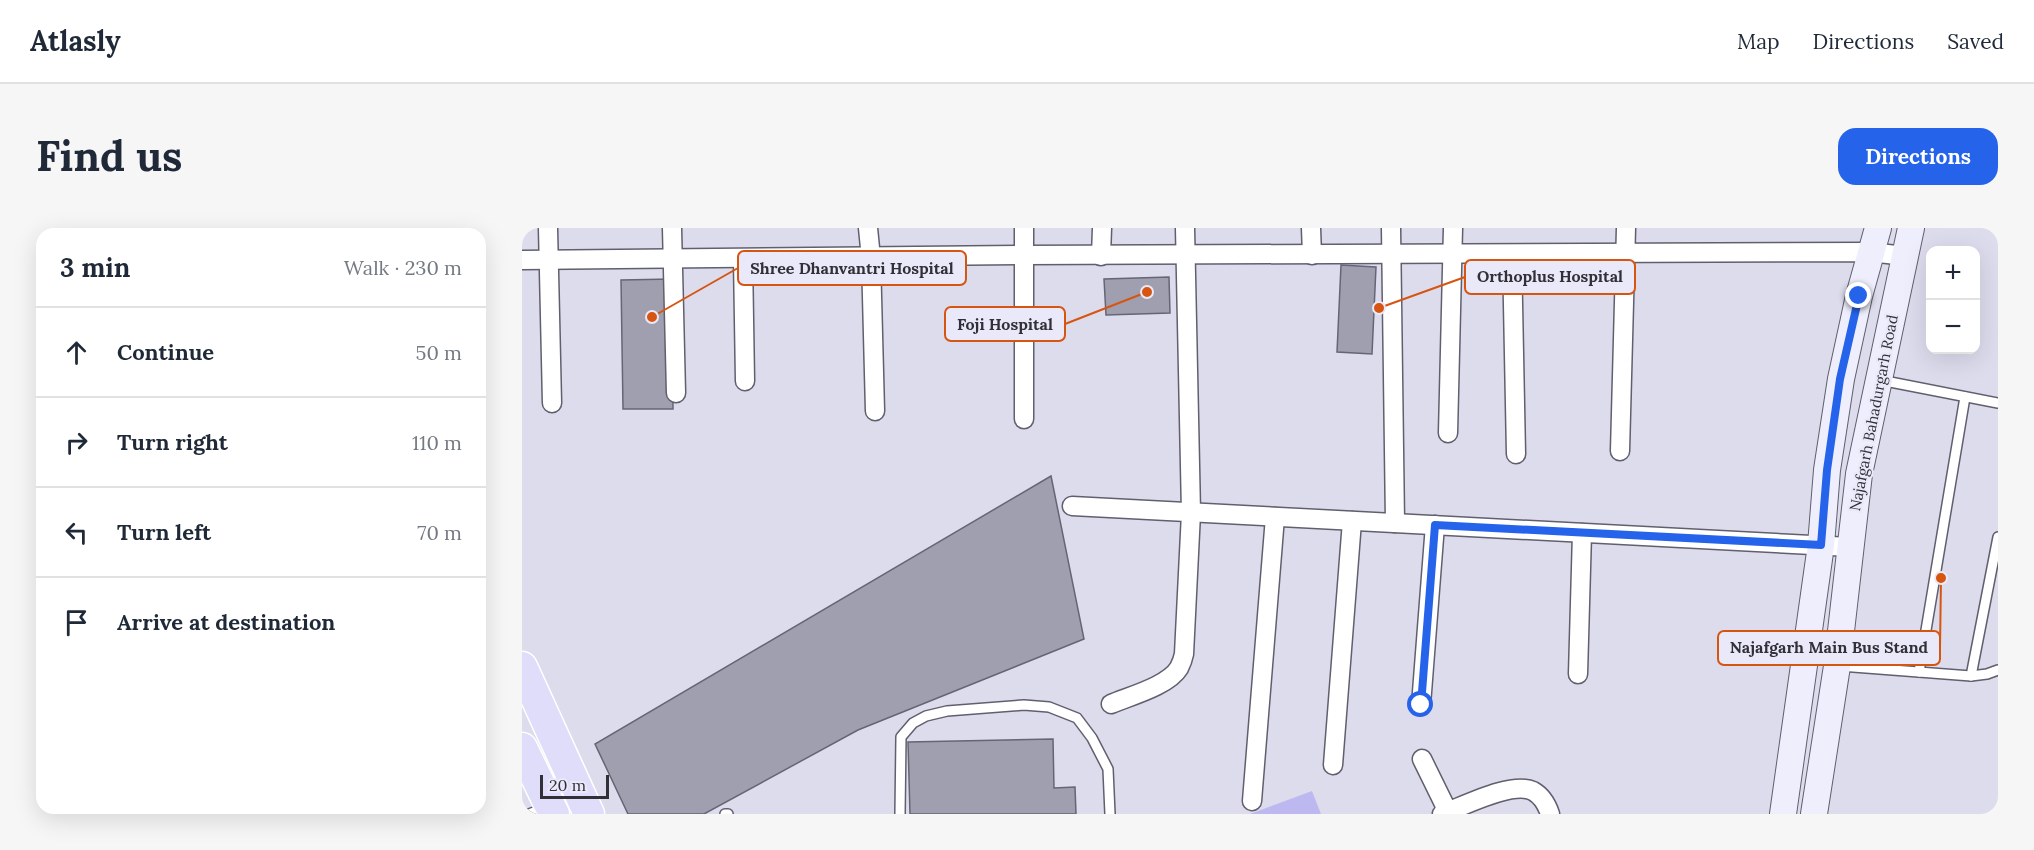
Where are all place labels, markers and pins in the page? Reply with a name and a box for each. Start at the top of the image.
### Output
callout: Shree Dhanvantri Hospital [738,251,966,285]
callout: Orthoplus Hospital [1465,260,1635,294]
callout: Foji Hospital [945,307,1065,341]
callout: Najafgarh Main Bus Stand [1718,631,1940,665]

